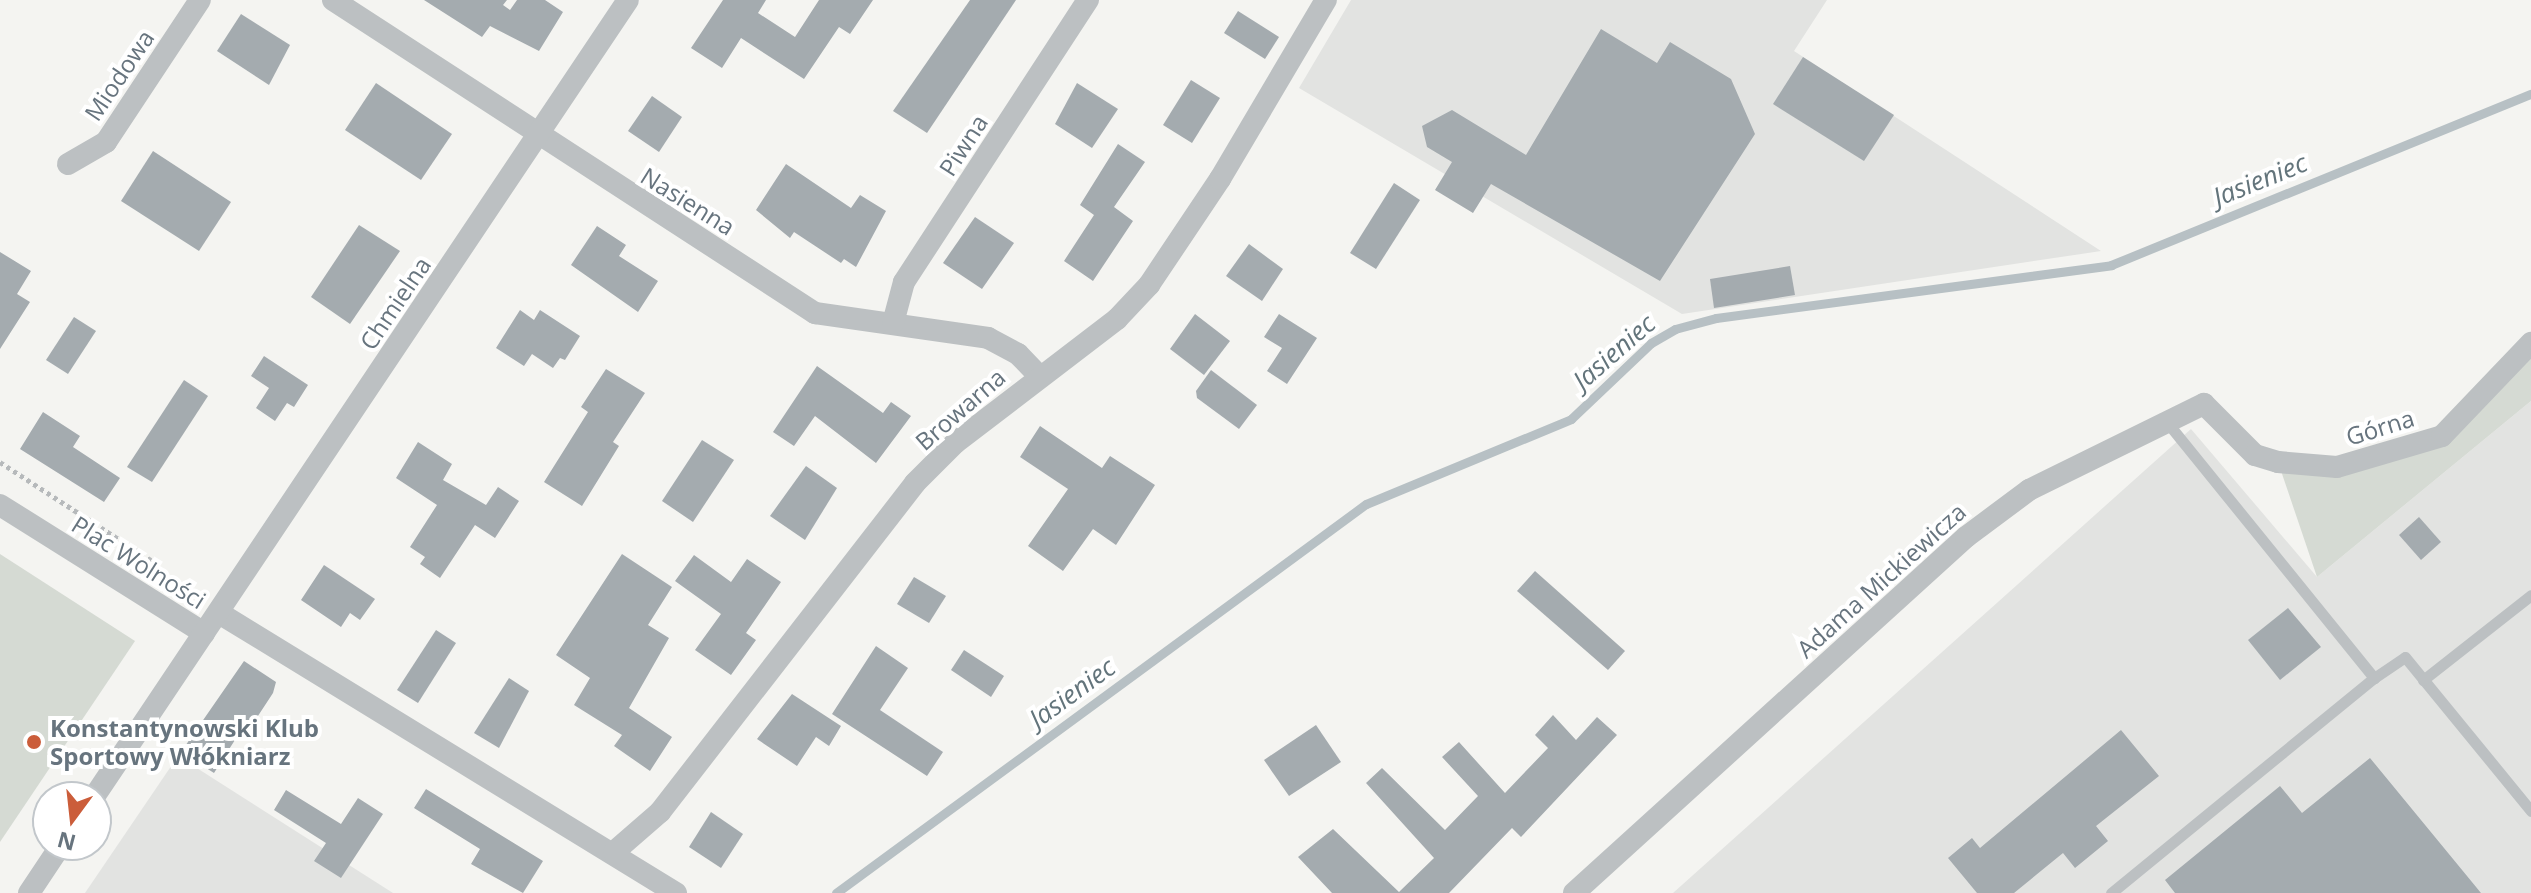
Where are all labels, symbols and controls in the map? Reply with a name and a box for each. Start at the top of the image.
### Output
street label: Miodowa [78,24,160,126]
street label: Piwna [933,109,993,181]
water label: Jasieniec [2208,147,2312,213]
street label: Nasienna [636,161,740,241]
street label: Chmielna [354,251,436,355]
water label: Jasieniec [1567,308,1661,396]
street label: Browarna [909,362,1011,456]
street label: Górna [2342,403,2418,451]
street label: Adama Mickiewicza [1791,497,1971,663]
street label: Plac Wolności [67,509,211,615]
water label: Jasieniec [1023,651,1121,735]
place label: Konstantynowski Klub Sportowy Włókniarz [50,714,319,770]
marker: Konstantynowski Klub Sportowy Włókniarz [25,733,43,751]
north arrow [32,781,112,861]
text: N [54,825,79,859]

